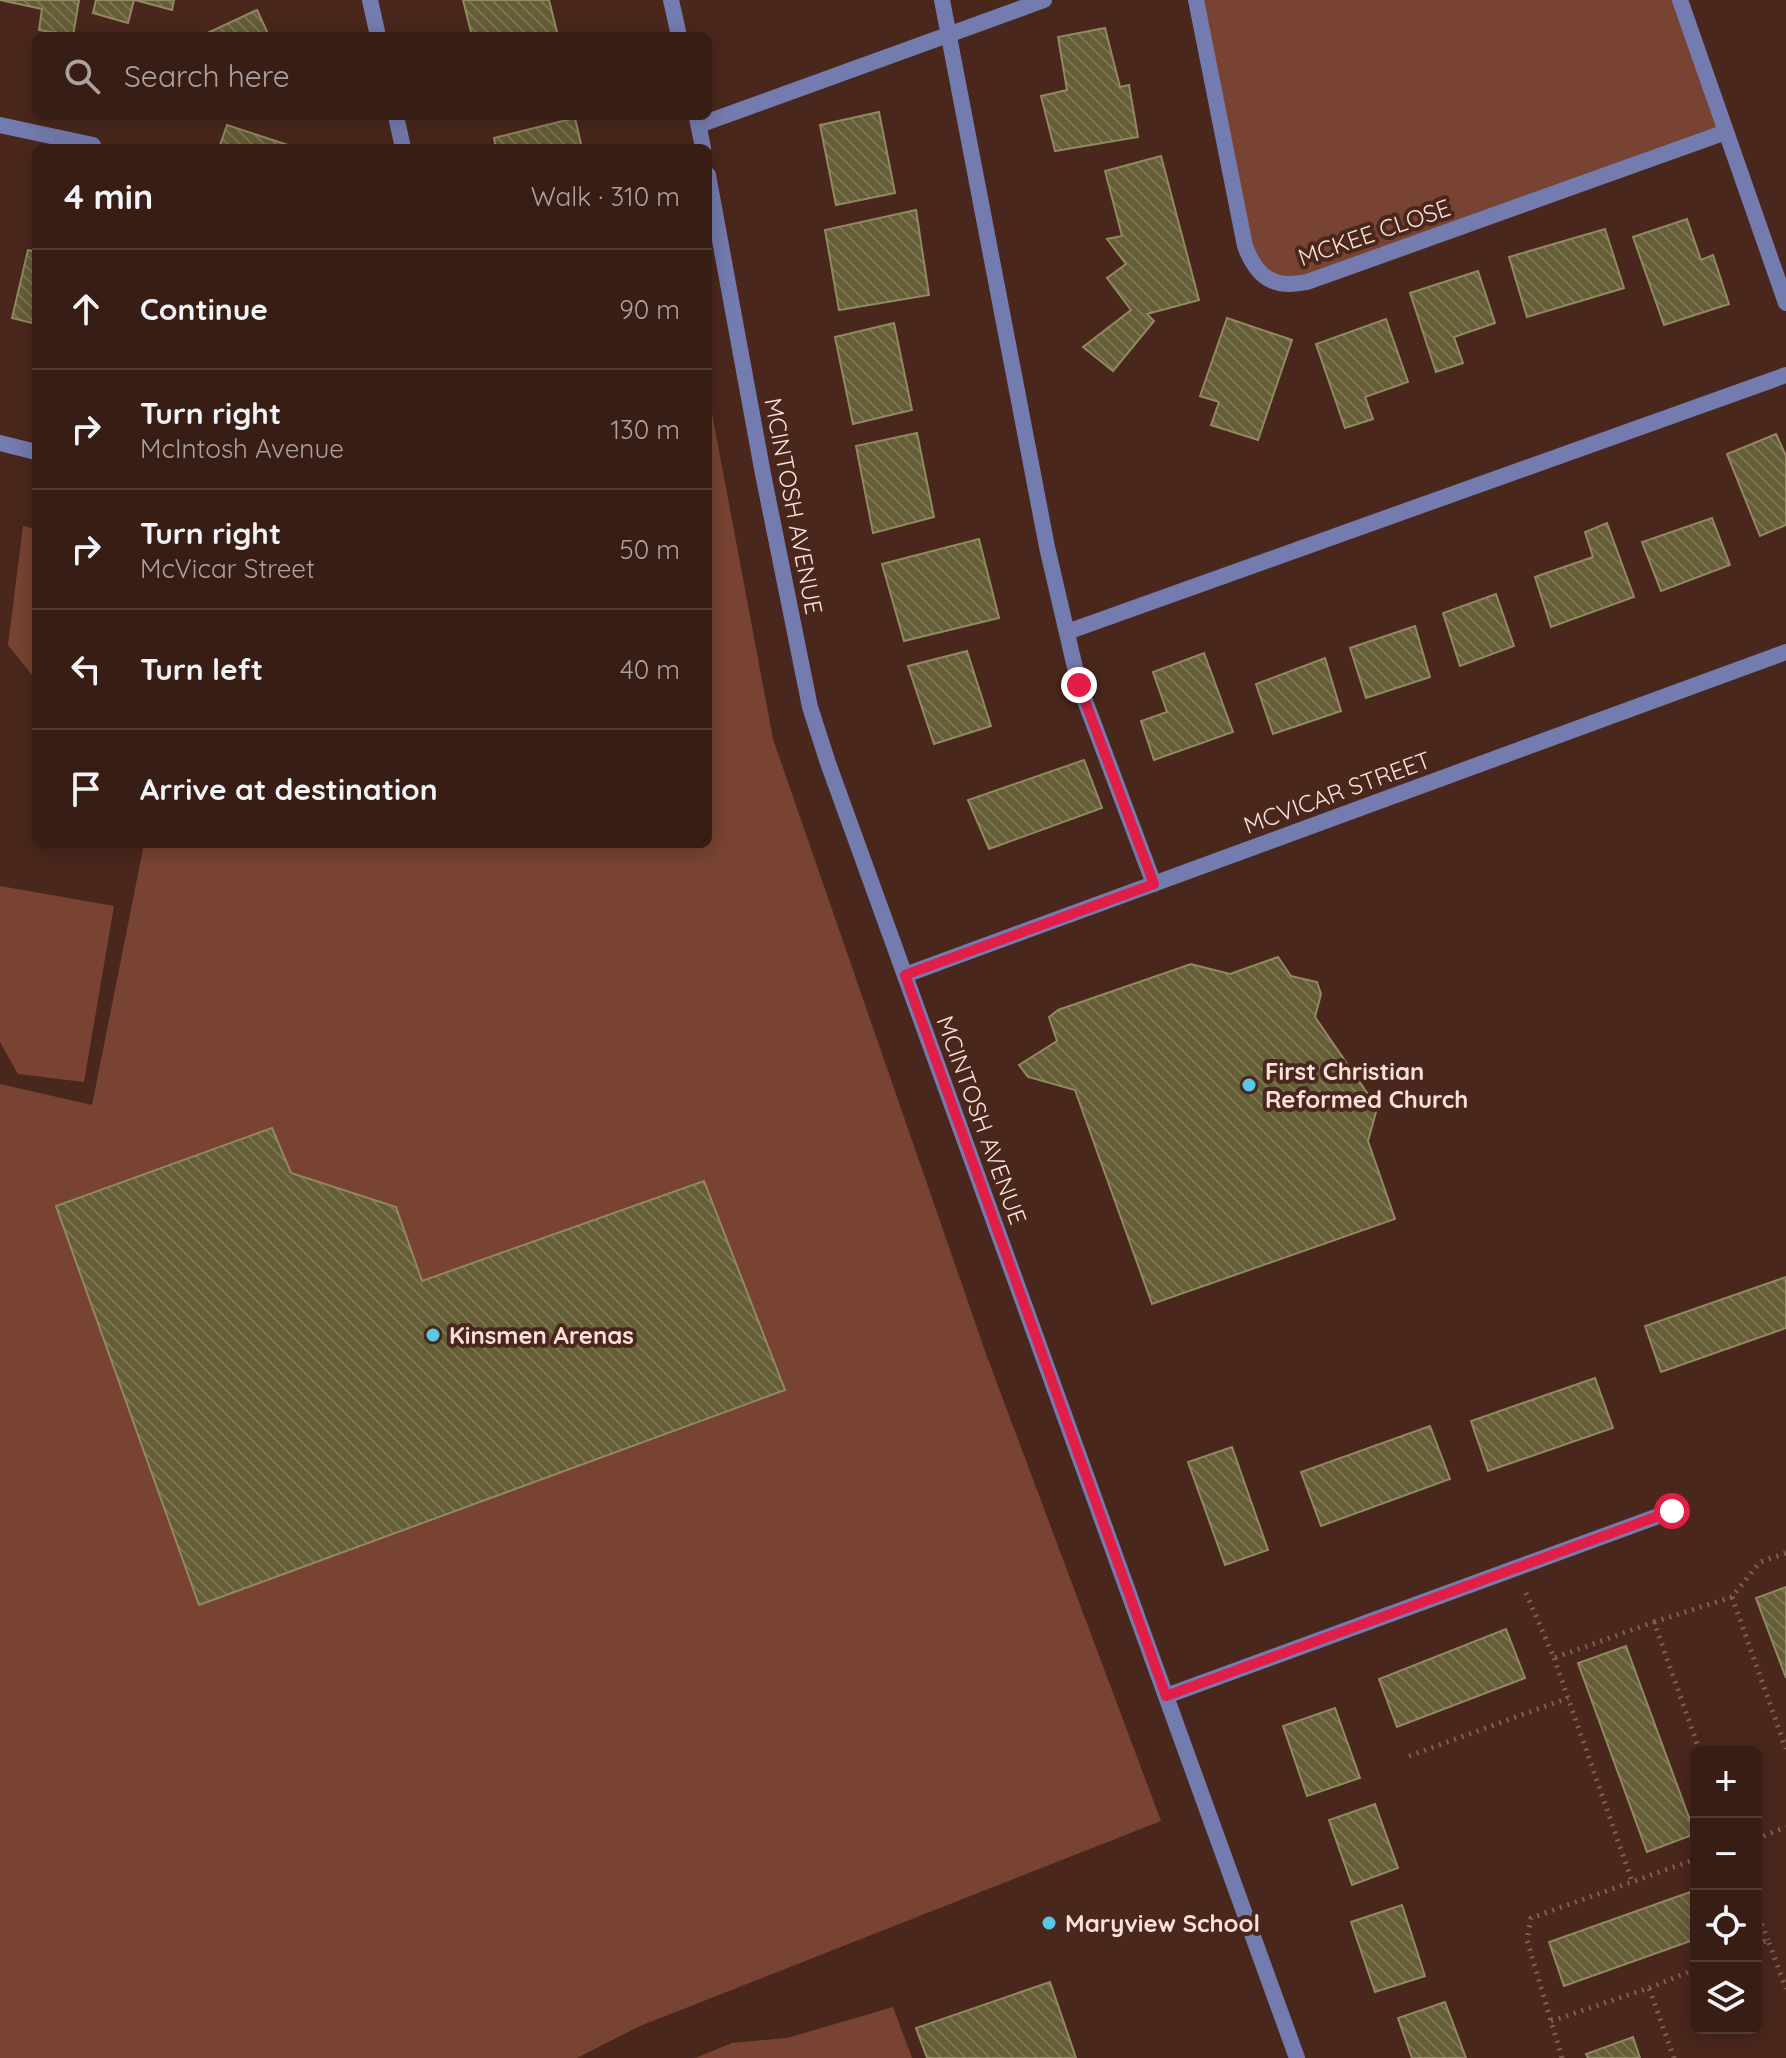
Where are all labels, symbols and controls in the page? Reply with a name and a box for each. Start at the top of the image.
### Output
search box [32,32,712,120]
icon: search [60,54,104,98]
text: Search here [124,57,290,95]
text: 4 min [64,175,153,218]
text: Walk · 310 m [531,180,680,213]
street label: MCKEE CLOSE [1294,192,1454,272]
icon: ahead [64,287,108,331]
text: Continue [140,290,268,328]
text: 90 m [619,293,680,326]
text: Turn right [140,394,281,432]
street label: MCINTOSH AVENUE [758,395,830,617]
icon: right [64,407,108,451]
text: 130 m [610,413,680,446]
text: McIntosh Avenue [140,432,344,465]
text: Turn right [140,514,281,552]
icon: right [64,527,108,571]
text: 50 m [620,533,680,566]
text: McVicar Street [140,552,315,585]
icon: left [64,647,108,691]
text: Turn left [140,650,263,688]
text: 40 m [620,653,680,686]
route end [1061,667,1097,703]
street label: MCVICAR STREET [1239,744,1435,840]
icon: arrive [64,767,108,811]
text: Arrive at destination [140,770,438,808]
street label: MCINTOSH AVENUE [930,1012,1034,1228]
place label: First Christian Reformed Church [1265,1056,1468,1114]
marker: First Christian Reformed Church [1240,1076,1258,1094]
place label: Kinsmen Arenas [449,1320,634,1350]
marker: Kinsmen Arenas [424,1326,442,1344]
route start [1654,1493,1690,1529]
map controls [1690,1746,1762,2034]
button: + [1690,1746,1762,1818]
button: − [1690,1818,1762,1890]
button: locate [1690,1890,1762,1962]
place label: Maryview School [1065,1908,1260,1938]
marker: Maryview School [1040,1914,1058,1932]
button: layers [1690,1962,1762,2034]

